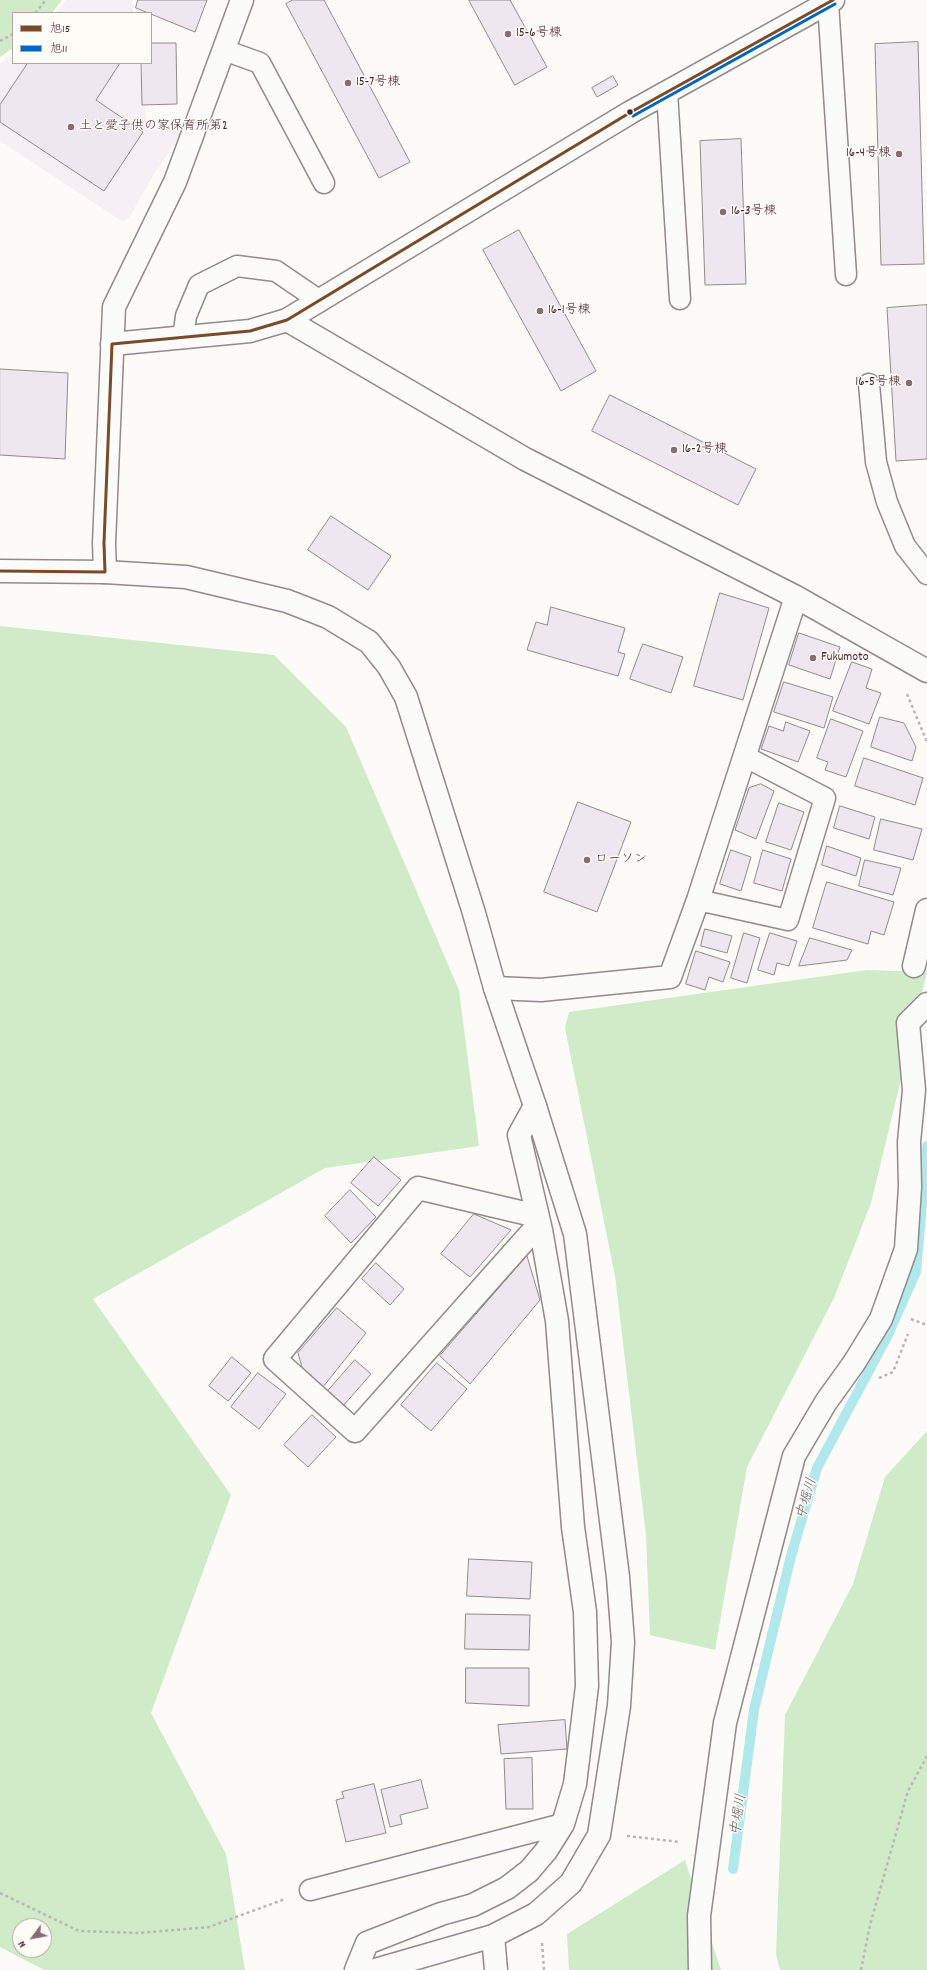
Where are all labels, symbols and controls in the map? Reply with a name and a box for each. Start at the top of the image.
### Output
legend [12,12,152,64]
text: 旭15 [50,21,70,38]
place label: 15-6号棟 [516,26,562,42]
marker: 15-6号棟 [503,29,513,39]
text: 旭11 [50,41,67,58]
place label: 15-7号棟 [356,75,400,91]
marker: 15-7号棟 [343,78,353,88]
unlabelled marker [625,107,635,117]
place label: 土と愛子供の家保育所第2 [79,119,228,135]
marker: 土と愛子供の家保育所第2 [66,122,76,132]
place label: 16-4号棟 [846,146,891,162]
marker: 16-4号棟 [894,149,904,159]
place label: 16-3号棟 [731,204,776,220]
marker: 16-3号棟 [718,207,728,217]
place label: 16-1号棟 [548,303,591,319]
marker: 16-1号棟 [535,306,545,316]
place label: 16-5号棟 [855,375,901,391]
marker: 16-5号棟 [904,378,914,388]
place label: 16-2号棟 [682,442,727,458]
marker: 16-2号棟 [669,445,679,455]
place label: Fukumoto [821,650,869,666]
marker: Fukumoto [808,653,818,663]
place label: ローソン [595,852,647,868]
marker: ローソン [582,855,592,865]
water label: 中堀川 [794,1476,822,1522]
water label: 中堀川 [729,1793,751,1837]
north arrow [12,1918,52,1958]
text: N [14,1937,31,1950]

